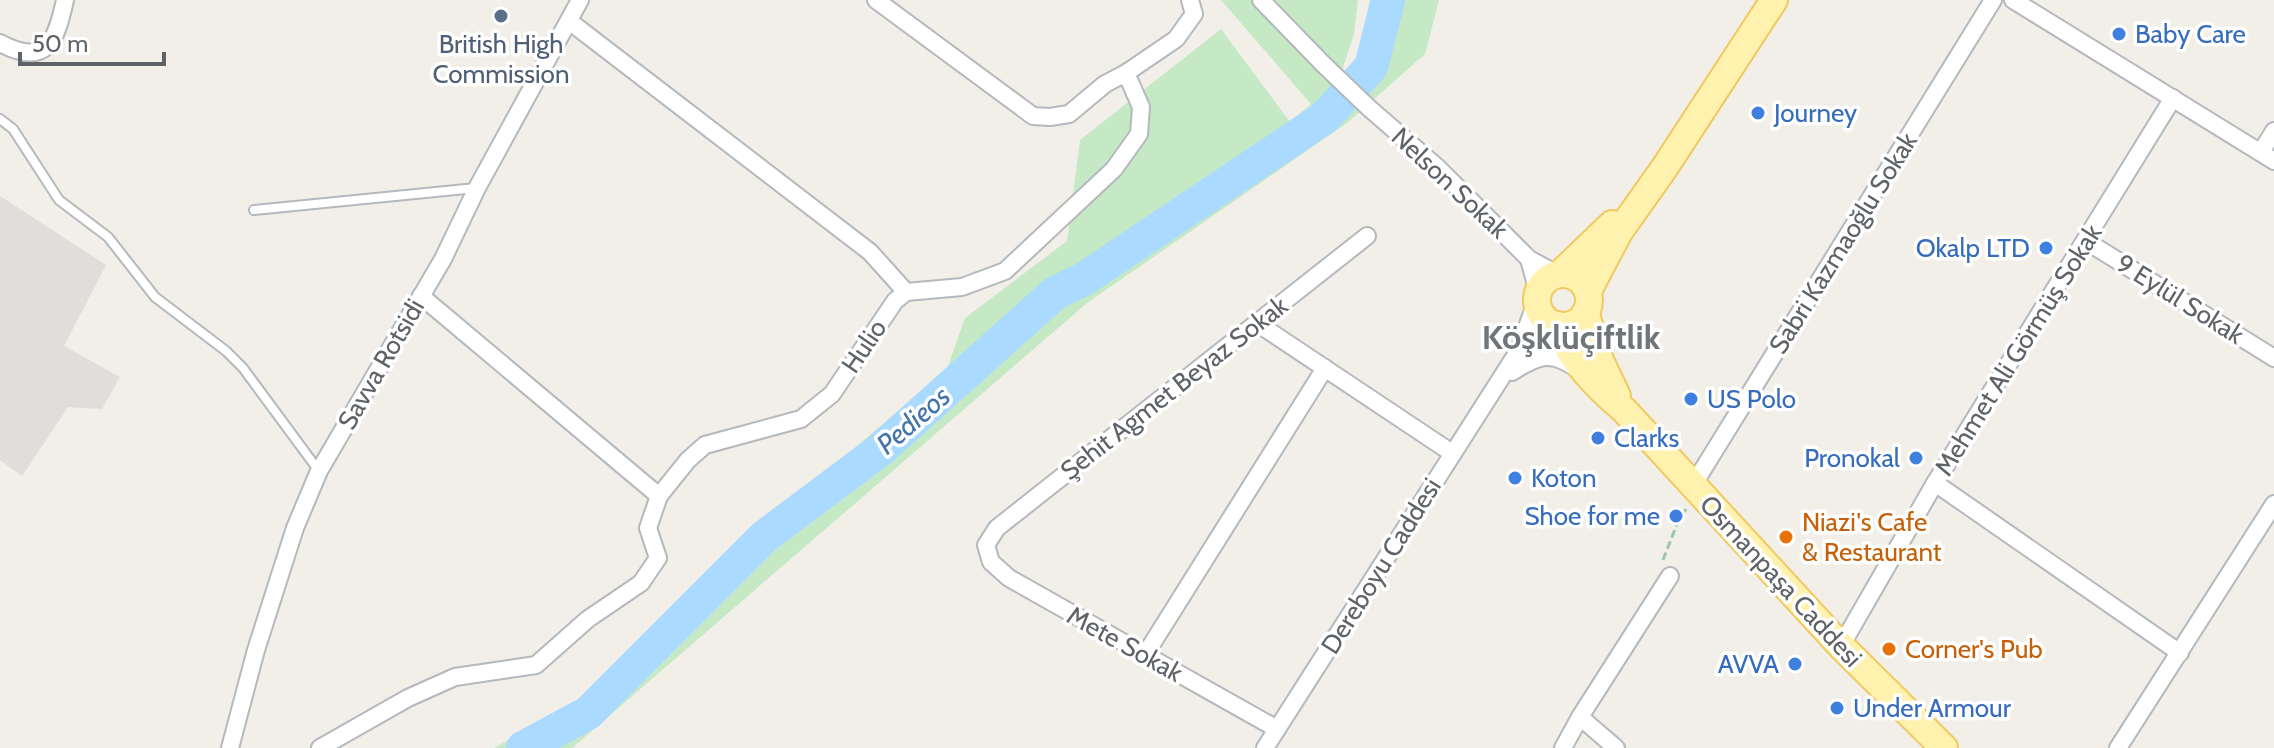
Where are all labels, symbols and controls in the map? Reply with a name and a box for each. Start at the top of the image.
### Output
marker: British High Commission [492,7,510,25]
scale bar [20,16,164,66]
place label: Baby Care [2135,18,2246,50]
marker: Baby Care [2110,25,2128,43]
place label: British High Commission [433,28,569,90]
text: 50 m [32,29,88,58]
place label: Journey [1773,97,1857,129]
marker: Journey [1749,104,1767,122]
street label: Nelson Sokak [1385,121,1515,245]
street label: Sabri Kazmaoğlu Sokak [1762,126,1924,359]
street label: Mehmet Ali Görmüş Sokak [1928,218,2109,482]
place label: Okalp LTD [1916,232,2030,264]
marker: Okalp LTD [2037,239,2055,257]
street label: 9 Eylül Sokak [2110,247,2250,351]
street label: Şehit Agmet Beyaz Sokak [1054,289,1294,487]
street label: Savva Rotsidi [331,293,431,435]
street label: Hulio [835,313,893,379]
district label: Köşklüçiftlik [1482,316,1661,358]
water label: Pedieos [869,379,957,461]
place label: US Polo [1707,383,1796,415]
marker: US Polo [1682,390,1700,408]
place label: Clarks [1614,422,1679,454]
marker: Clarks [1589,429,1607,447]
place label: Pronokal [1804,442,1900,474]
marker: Pronokal [1907,449,1925,467]
place label: Koton [1531,462,1596,494]
marker: Koton [1506,469,1524,487]
street label: Dereboyu Caddesi [1314,472,1448,660]
street label: Osmanpaşa Caddesi [1693,488,1869,674]
place label: Shoe for me [1525,500,1660,532]
place label: Niazi's Cafe & Restaurant [1802,506,1942,568]
marker: Shoe for me [1667,507,1685,525]
marker: Niazi's Cafe & Restaurant [1777,528,1795,546]
street label: Mete Sokak [1062,599,1189,689]
place label: Corner's Pub [1905,633,2043,665]
marker: Corner's Pub [1880,640,1898,658]
place label: AVVA [1718,648,1779,680]
marker: AVVA [1786,655,1804,673]
place label: Under Armour [1853,692,2012,724]
marker: Under Armour [1828,699,1846,717]

